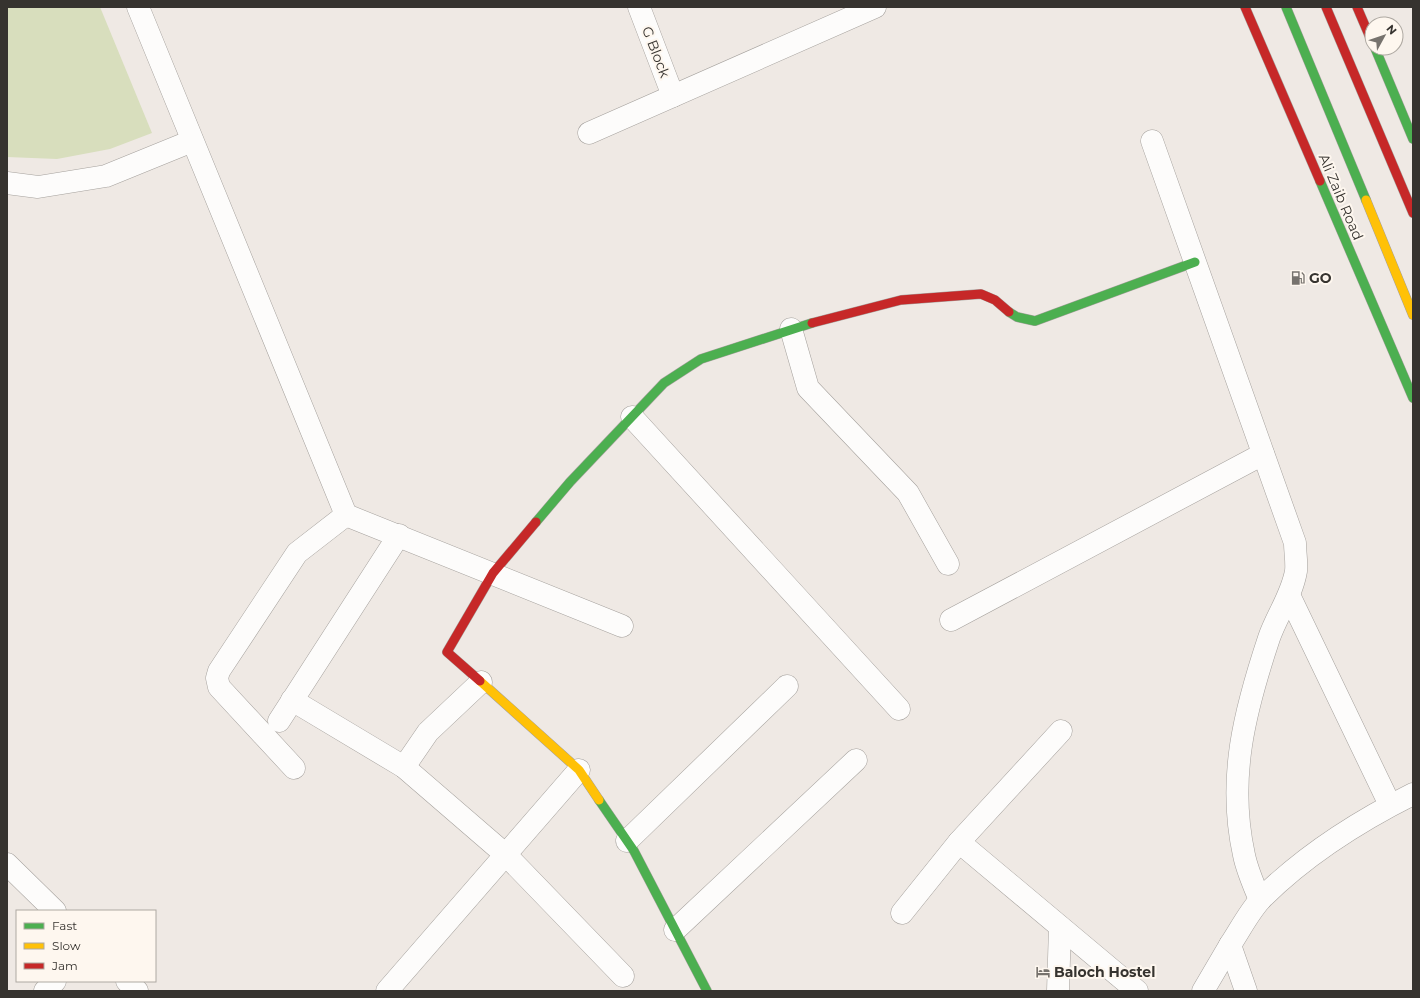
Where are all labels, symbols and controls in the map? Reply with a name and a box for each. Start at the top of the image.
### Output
north arrow [1364,16,1404,56]
text: N [1383,22,1400,37]
street label: G Block [638,24,674,81]
street label: Ali Zaib Road [1315,151,1367,243]
place label: GO [1309,269,1332,287]
fuel station icon: GO [1290,270,1306,286]
legend [16,910,156,982]
text: Fast [52,918,77,933]
text: Slow [52,938,81,953]
text: Jam [51,958,78,973]
place label: Baloch Hostel [1054,963,1155,981]
hotel icon: Baloch Hostel [1035,964,1051,980]

